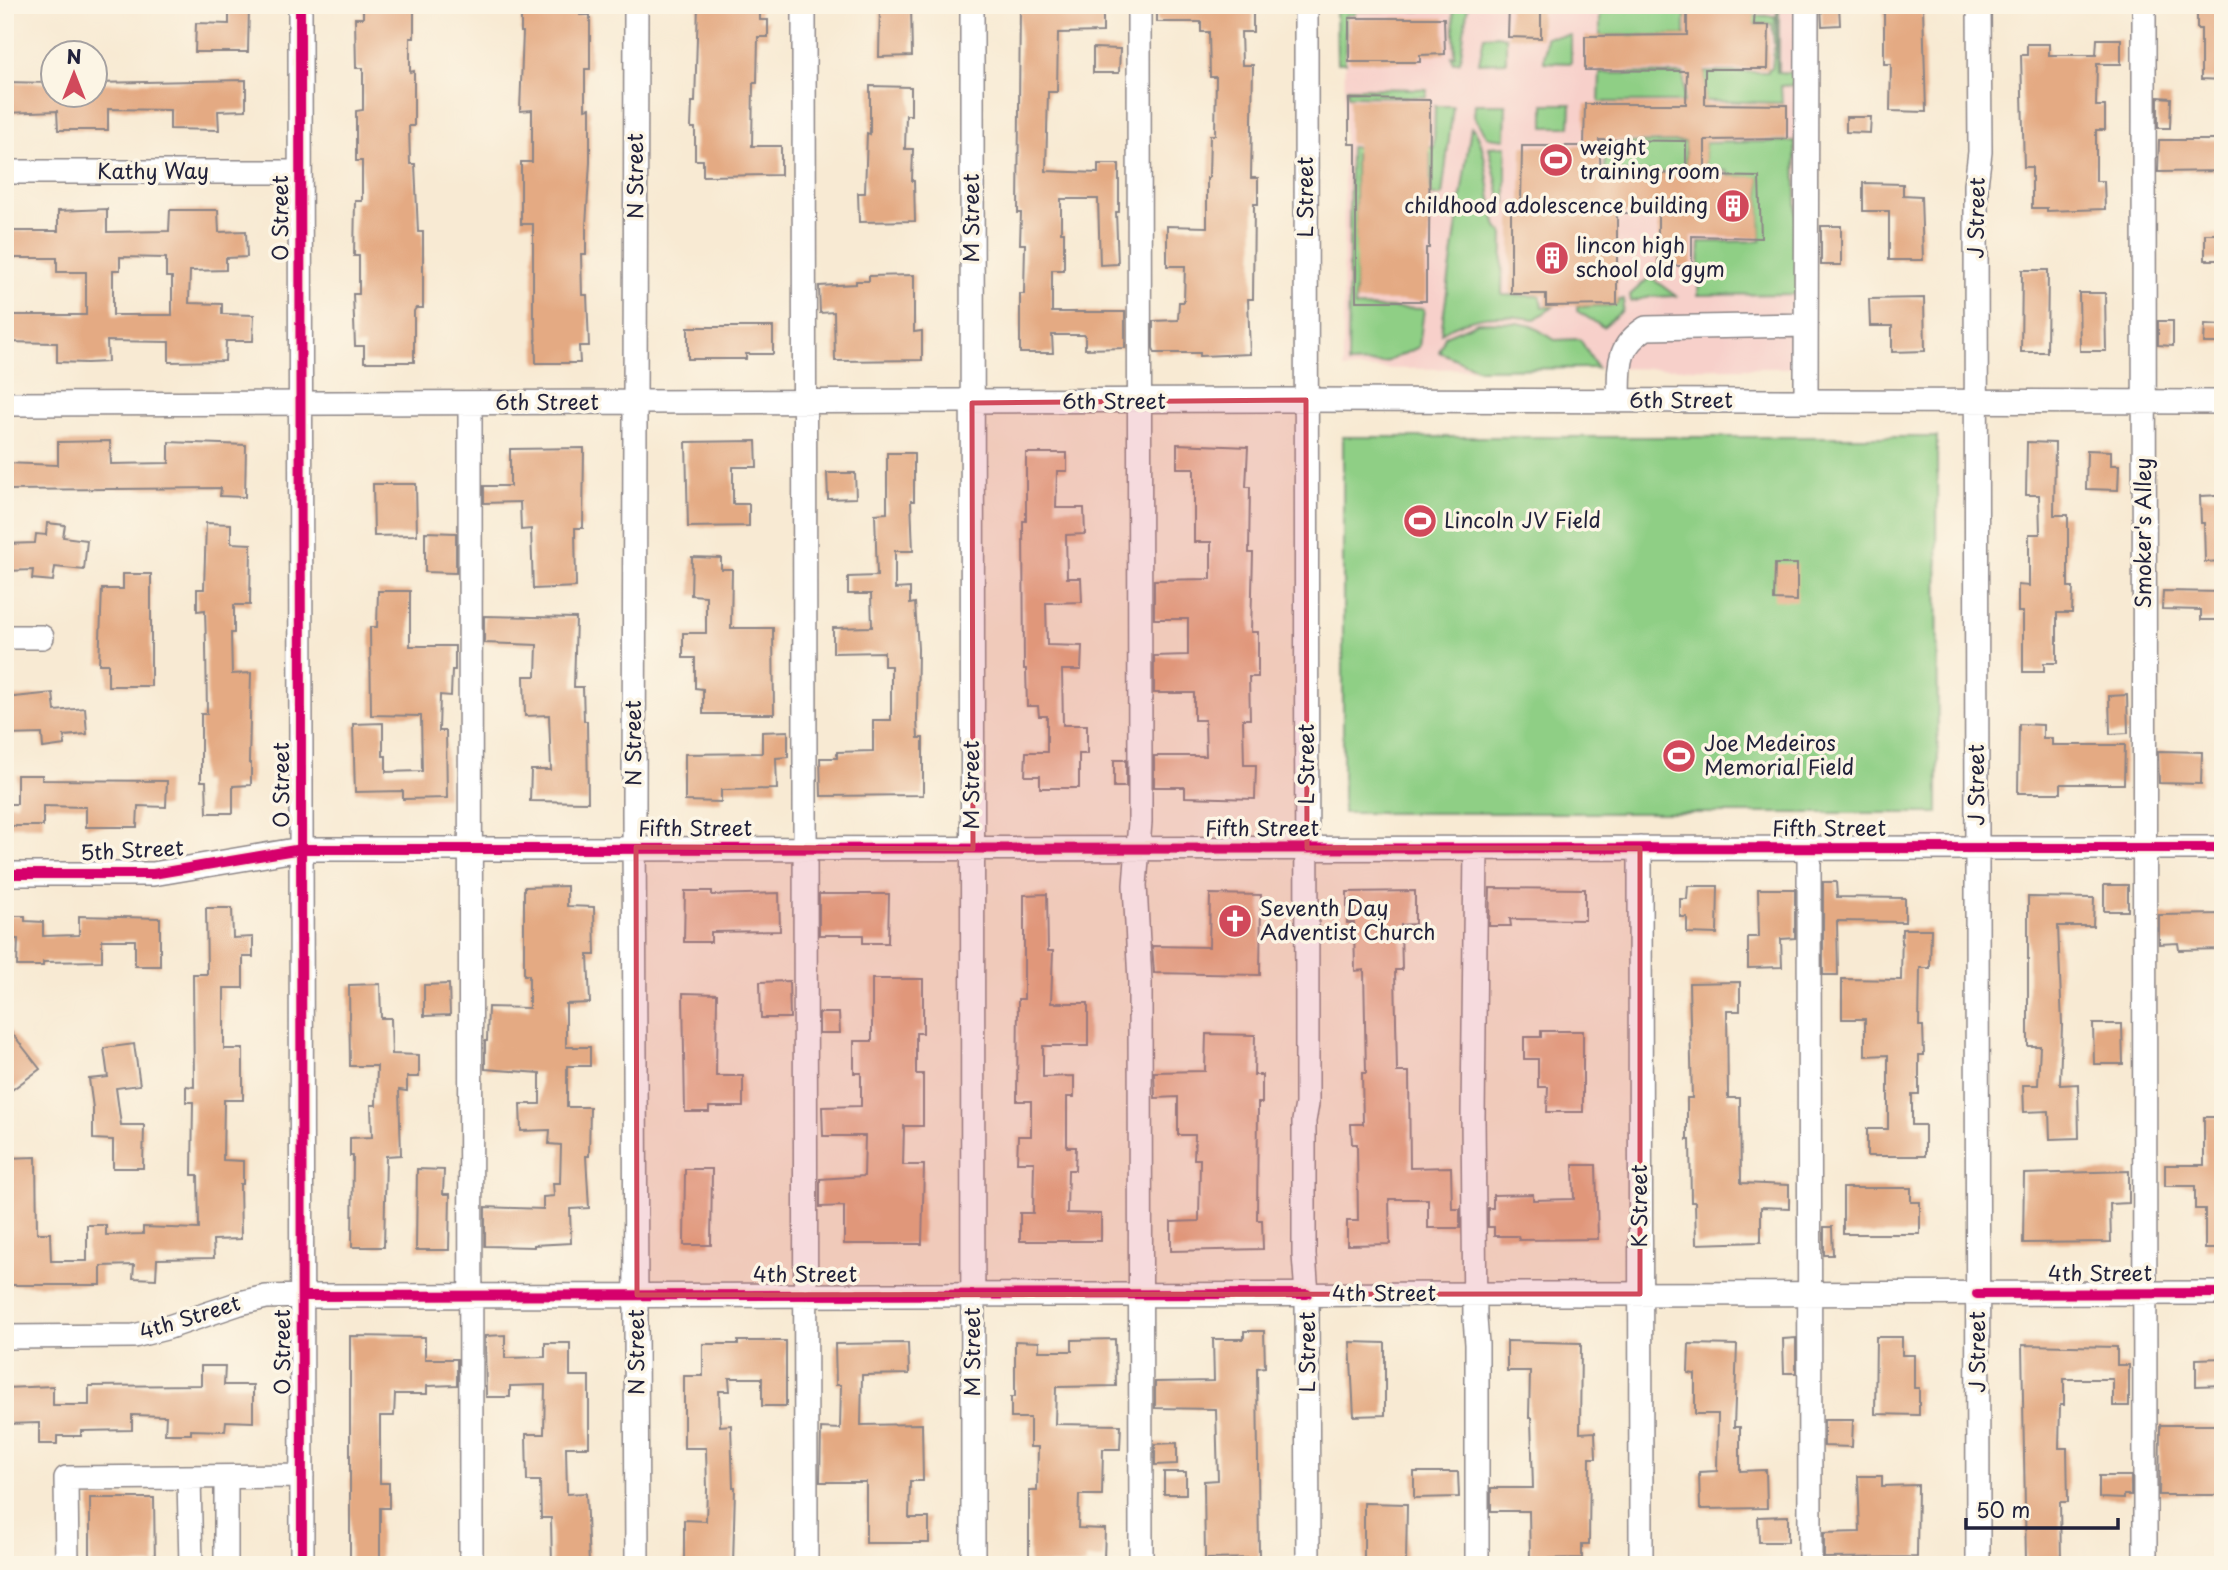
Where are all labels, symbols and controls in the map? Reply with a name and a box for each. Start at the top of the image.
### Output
north arrow [38,38,108,108]
text: N [66,42,82,70]
place label: weight training room [1580,130,1720,186]
street label: N Street [618,133,650,219]
sports icon: weight training room [1537,141,1575,179]
street label: Kathy Way [97,154,209,186]
street label: L Street [1288,157,1320,237]
street label: M Street [954,174,986,262]
street label: O Street [263,175,295,261]
street label: J Street [1958,177,1992,259]
building icon: childhood adolescence building [1714,187,1752,225]
place label: childhood adolescence building [1404,188,1708,220]
place label: lincon high school old gym [1576,228,1725,284]
building icon: lincon high school old gym [1533,239,1571,277]
street label: 6th Street [1629,383,1733,415]
street label: 6th Street [1062,384,1166,416]
street label: 6th Street [495,385,599,417]
street label: Smoker's Alley [2126,458,2158,608]
sports icon: Lincoln JV Field [1401,502,1439,540]
place label: Lincoln JV Field [1444,503,1601,535]
street label: N Street [616,700,648,786]
street label: L Street [1289,724,1321,804]
place label: Joe Medeiros Memorial Field [1704,726,1854,782]
sports icon: Joe Medeiros Memorial Field [1660,737,1698,775]
street label: M Street [954,741,986,829]
street label: O Street [264,742,296,828]
street label: J Street [1959,744,1991,826]
street label: Fifth Street [638,811,752,843]
street label: Fifth Street [1205,811,1319,843]
street label: Fifth Street [1772,811,1886,843]
street label: 5th Street [79,830,184,868]
place label: Seventh Day Adventist Church [1260,891,1435,947]
church icon: Seventh Day Adventist Church [1216,902,1254,940]
street label: K Street [1622,1164,1654,1248]
street label: 4th Street [2048,1256,2152,1288]
street label: 4th Street [753,1257,857,1289]
street label: 4th Street [1332,1276,1436,1308]
street label: 4th Street [135,1286,244,1347]
street label: M Street [955,1308,987,1396]
street label: O Street [265,1309,297,1395]
street label: N Street [619,1309,651,1395]
street label: J Street [1960,1311,1992,1393]
street label: L Street [1290,1312,1322,1392]
scale bar [1966,1486,2118,1530]
text: 50 m [1976,1493,2030,1525]

